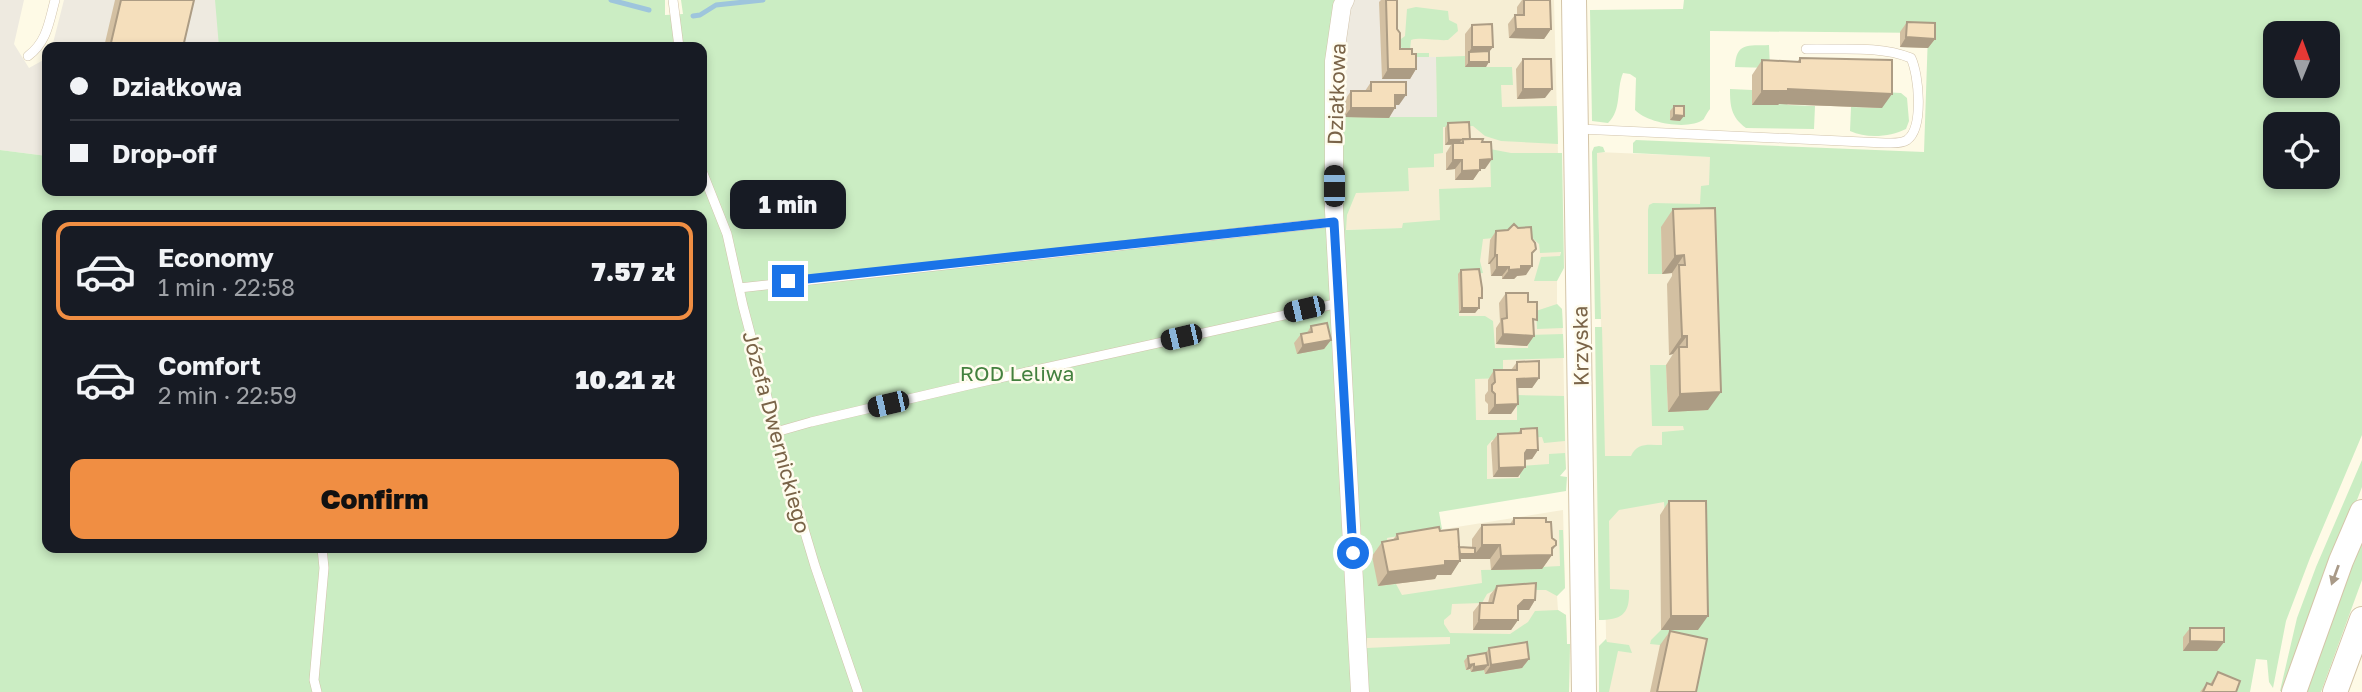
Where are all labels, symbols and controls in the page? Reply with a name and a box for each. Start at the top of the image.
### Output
north arrow [2263,21,2340,98]
map controls [2263,21,2340,189]
street label: Działkowa [1321,43,1351,145]
text: Działkowa [112,71,242,102]
button: locate [2263,112,2340,189]
text: Drop-off [112,138,217,169]
car [1324,165,1345,207]
callout: 1 min [730,180,846,229]
text: 1 min [759,190,817,218]
icon: car [74,240,137,303]
text: Economy [158,242,274,273]
text: 7.57 zł [592,256,675,287]
route end [772,265,804,297]
text: 1 min · 22:58 [158,273,295,301]
car [1282,294,1327,324]
street label: Krzyska [1566,306,1594,386]
car [1159,322,1204,352]
street label: Józefa Dwernickiego [737,328,817,536]
icon: car [74,348,137,411]
text: Comfort [158,350,261,381]
park label: ROD Leliwa [960,360,1074,386]
text: 10.21 zł [576,364,675,395]
text: 2 min · 22:59 [158,381,297,409]
car [866,389,911,419]
button: Confirm [70,459,679,539]
route start [1337,537,1369,569]
one-way arrow [2330,564,2341,585]

